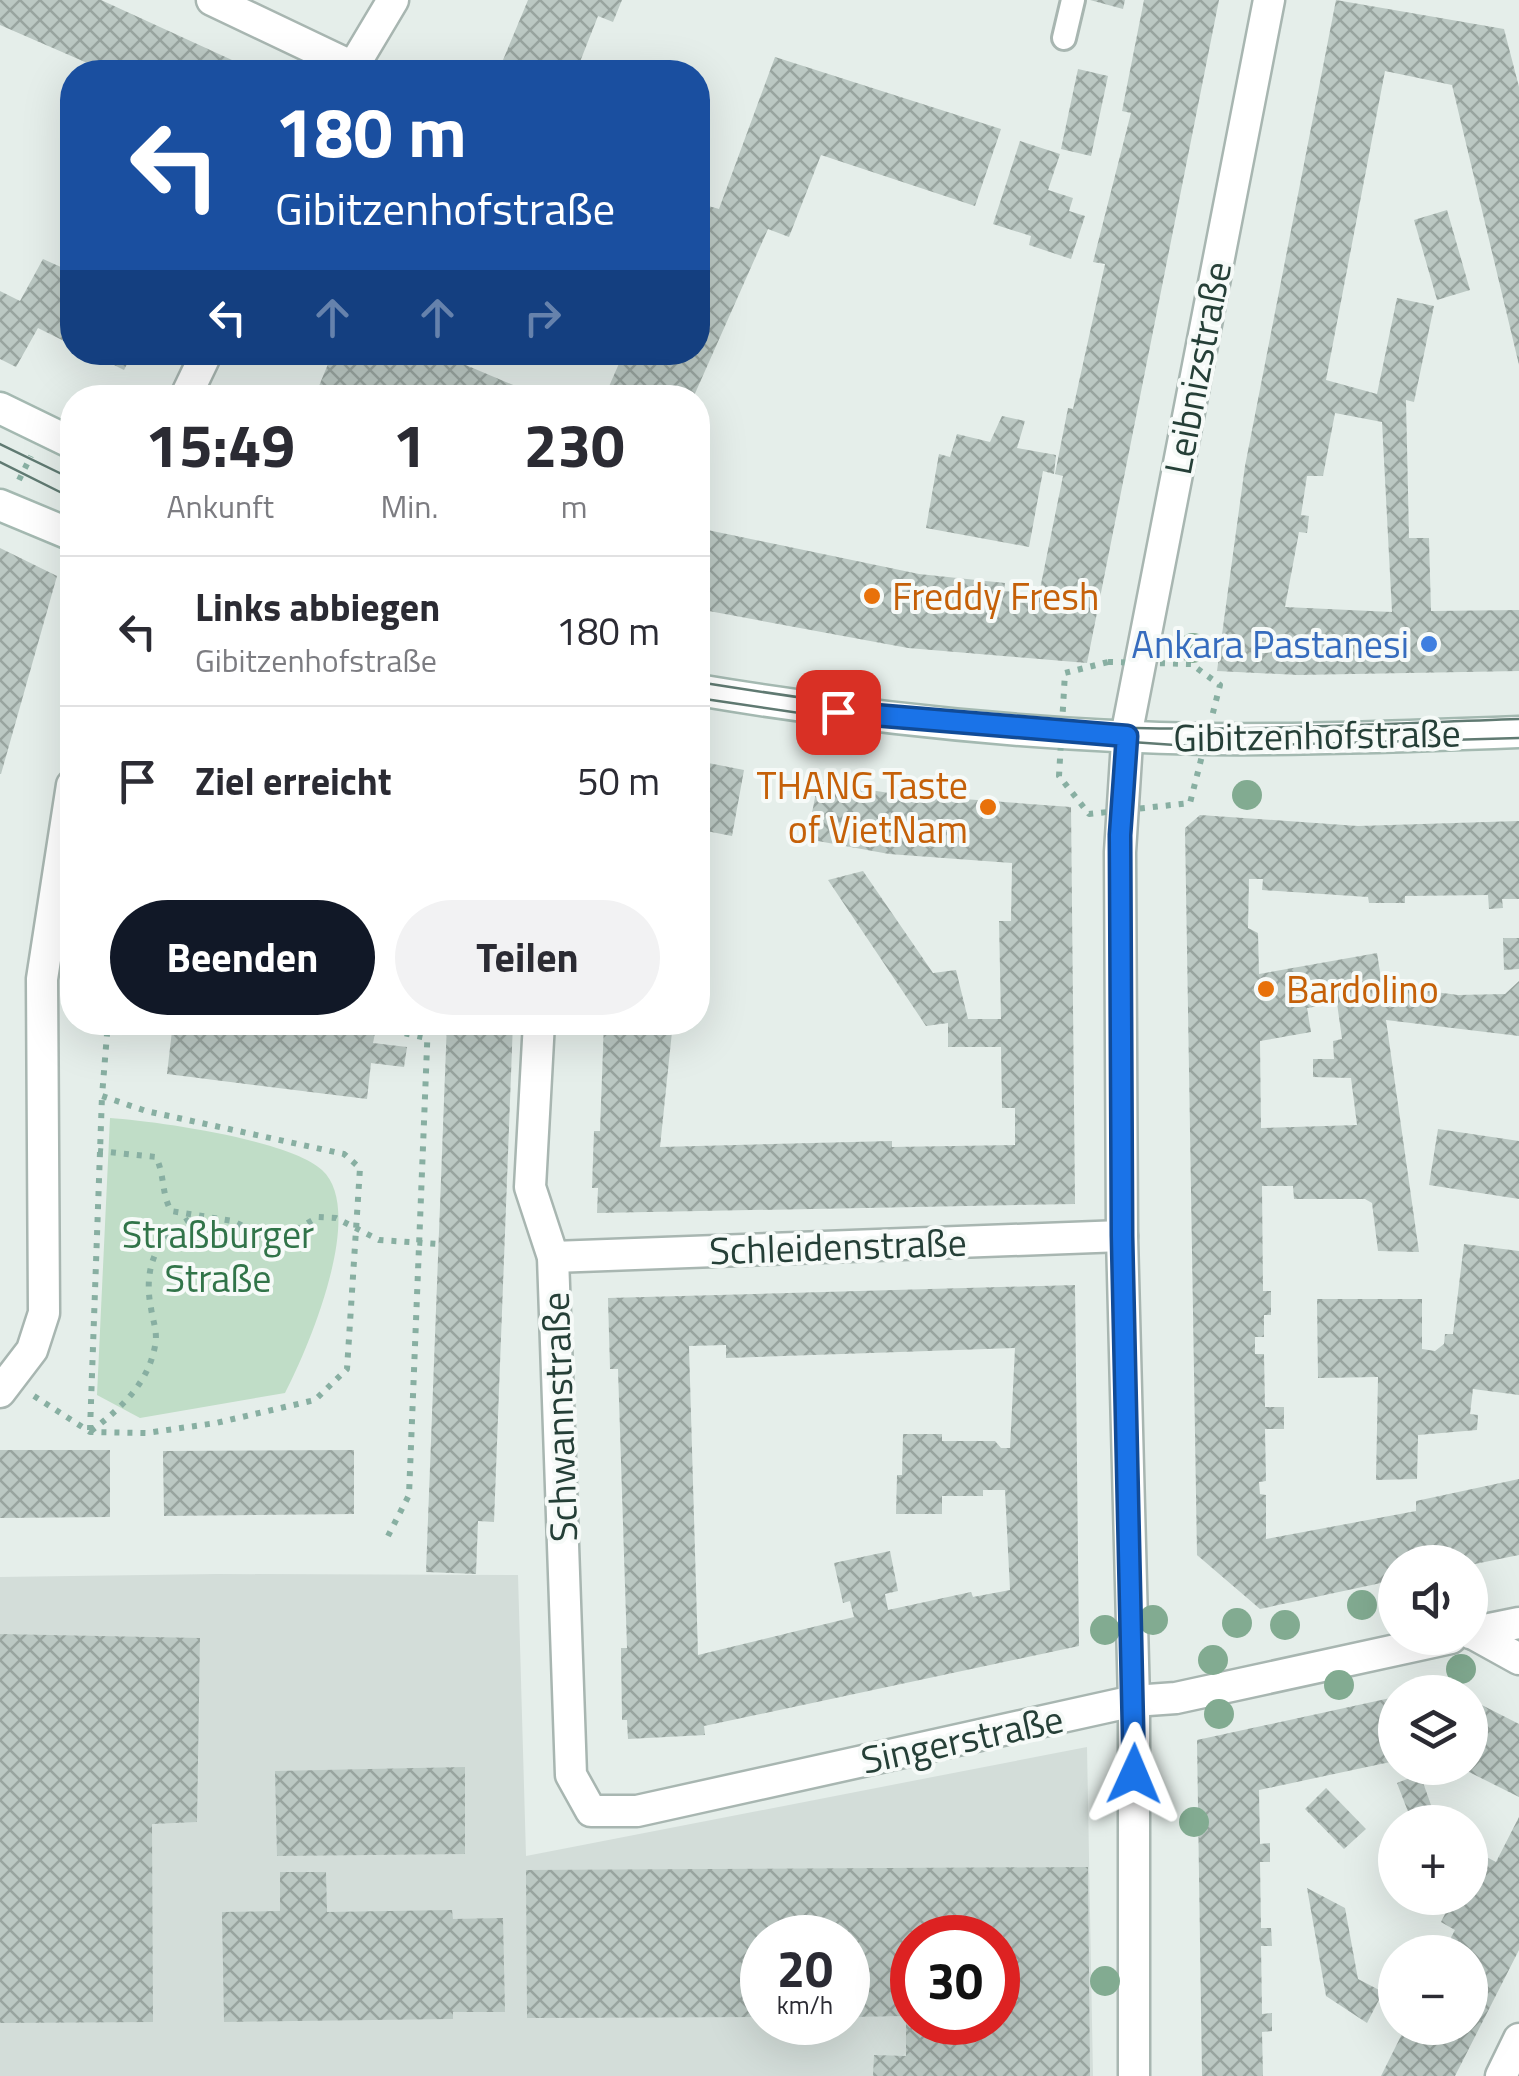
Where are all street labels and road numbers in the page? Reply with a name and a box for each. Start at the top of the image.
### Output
street label: Leibnizstraße [1148,257,1246,479]
street label: Gibitzenhofstraße [1173,703,1461,767]
street label: Schleidenstraße [708,1213,968,1279]
street label: Schwannstraße [526,1291,592,1543]
street label: Singerstraße [856,1689,1068,1789]

